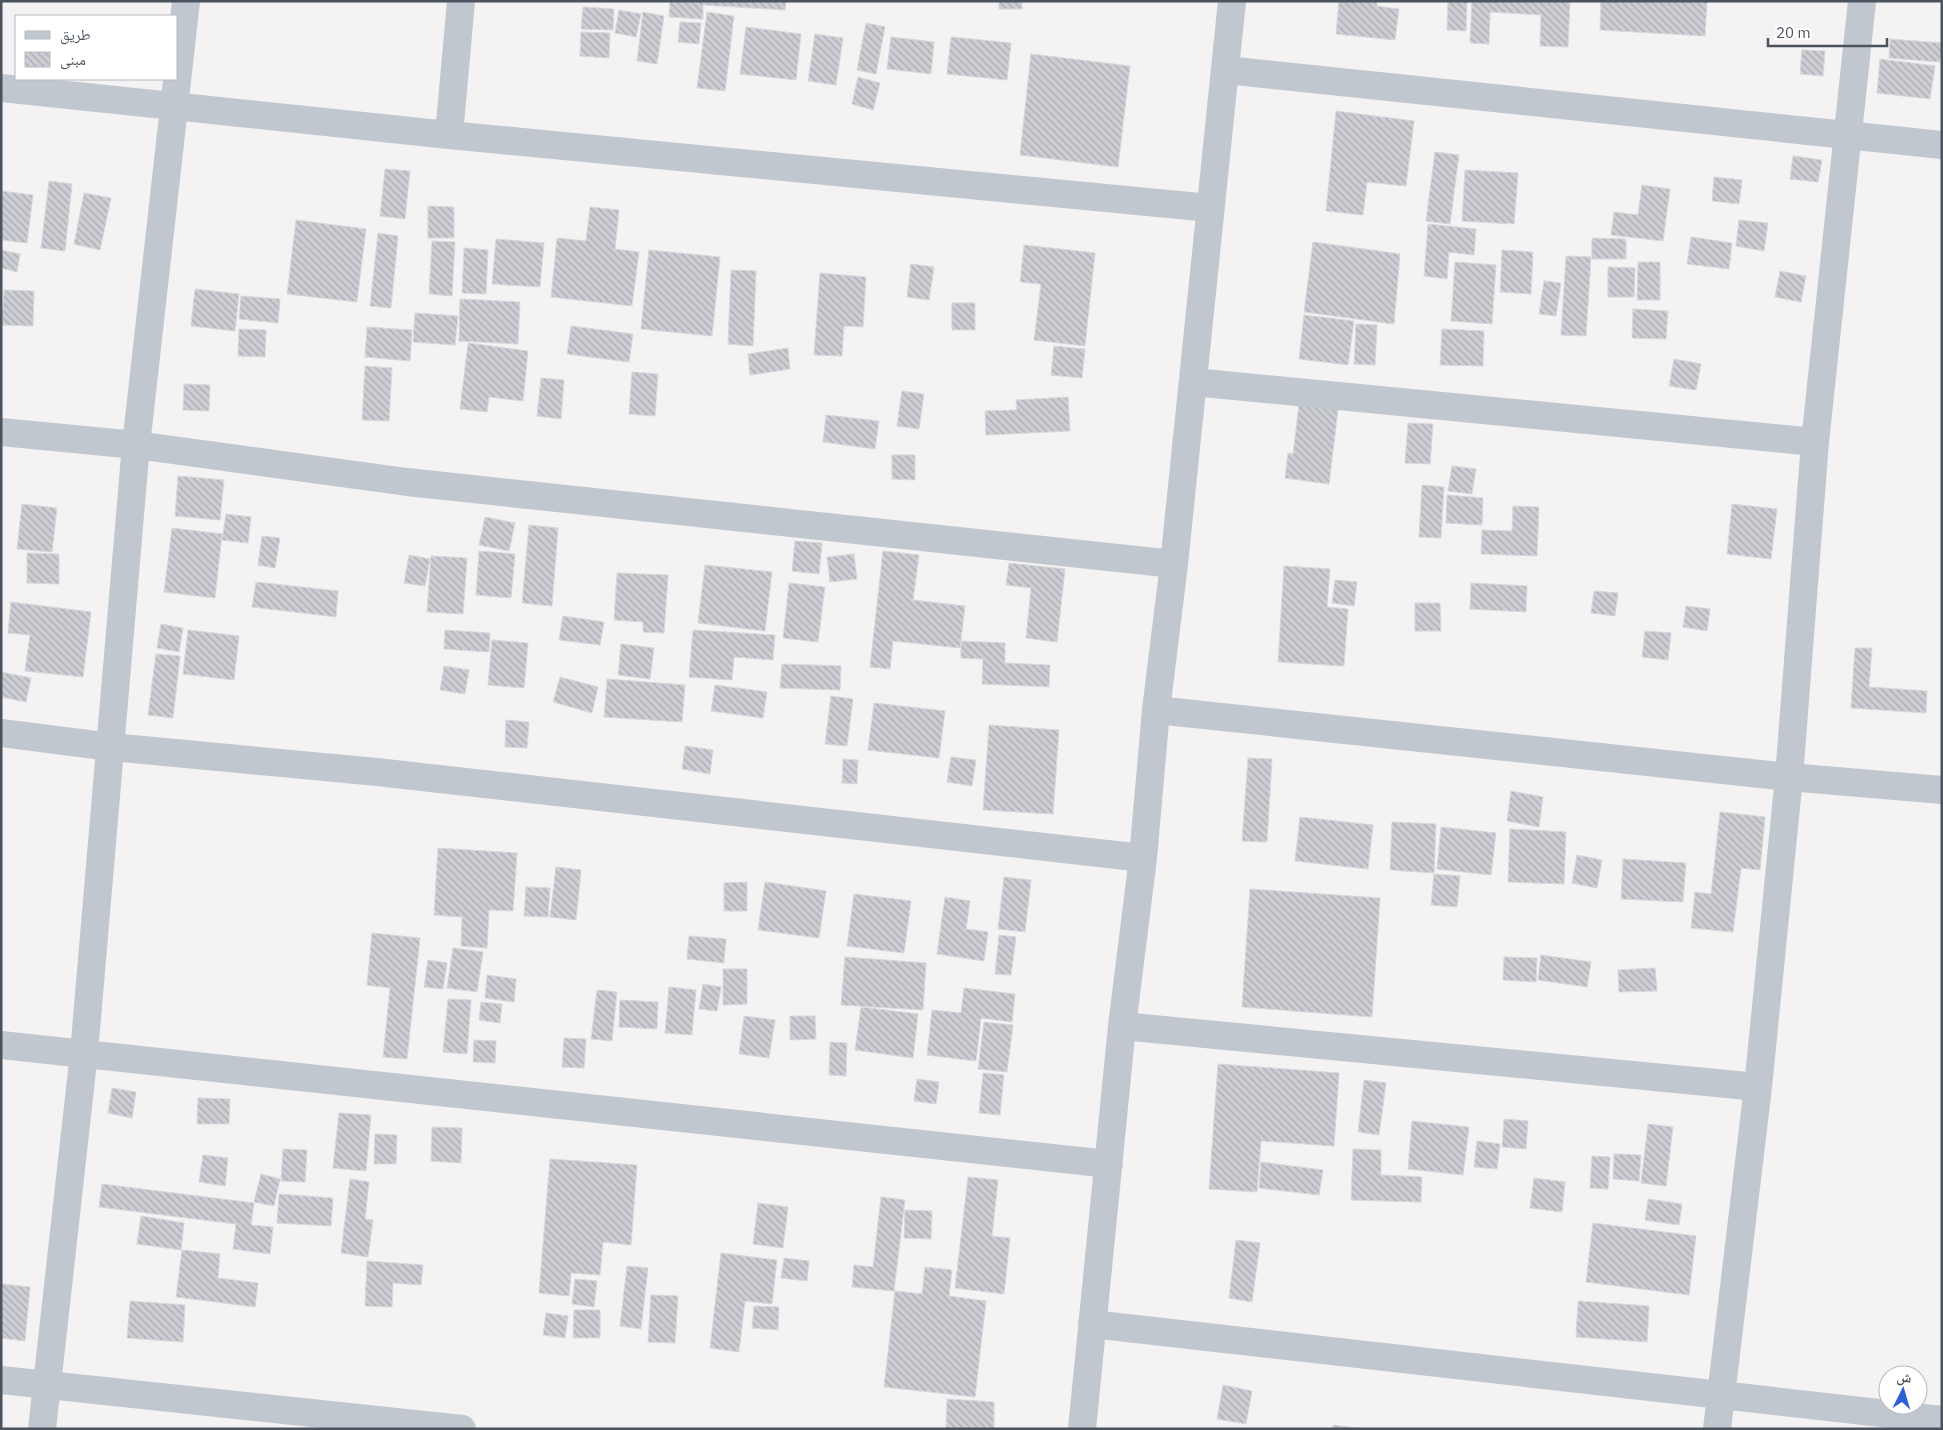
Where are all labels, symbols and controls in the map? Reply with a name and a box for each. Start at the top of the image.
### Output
legend [15,15,178,80]
scale bar [1768,15,1887,47]
text: 20 m [1776,23,1811,42]
text: طريق [60,25,91,45]
text: مبنى [60,50,86,70]
north arrow [1878,1365,1928,1415]
text: ش [1896,1367,1912,1387]

